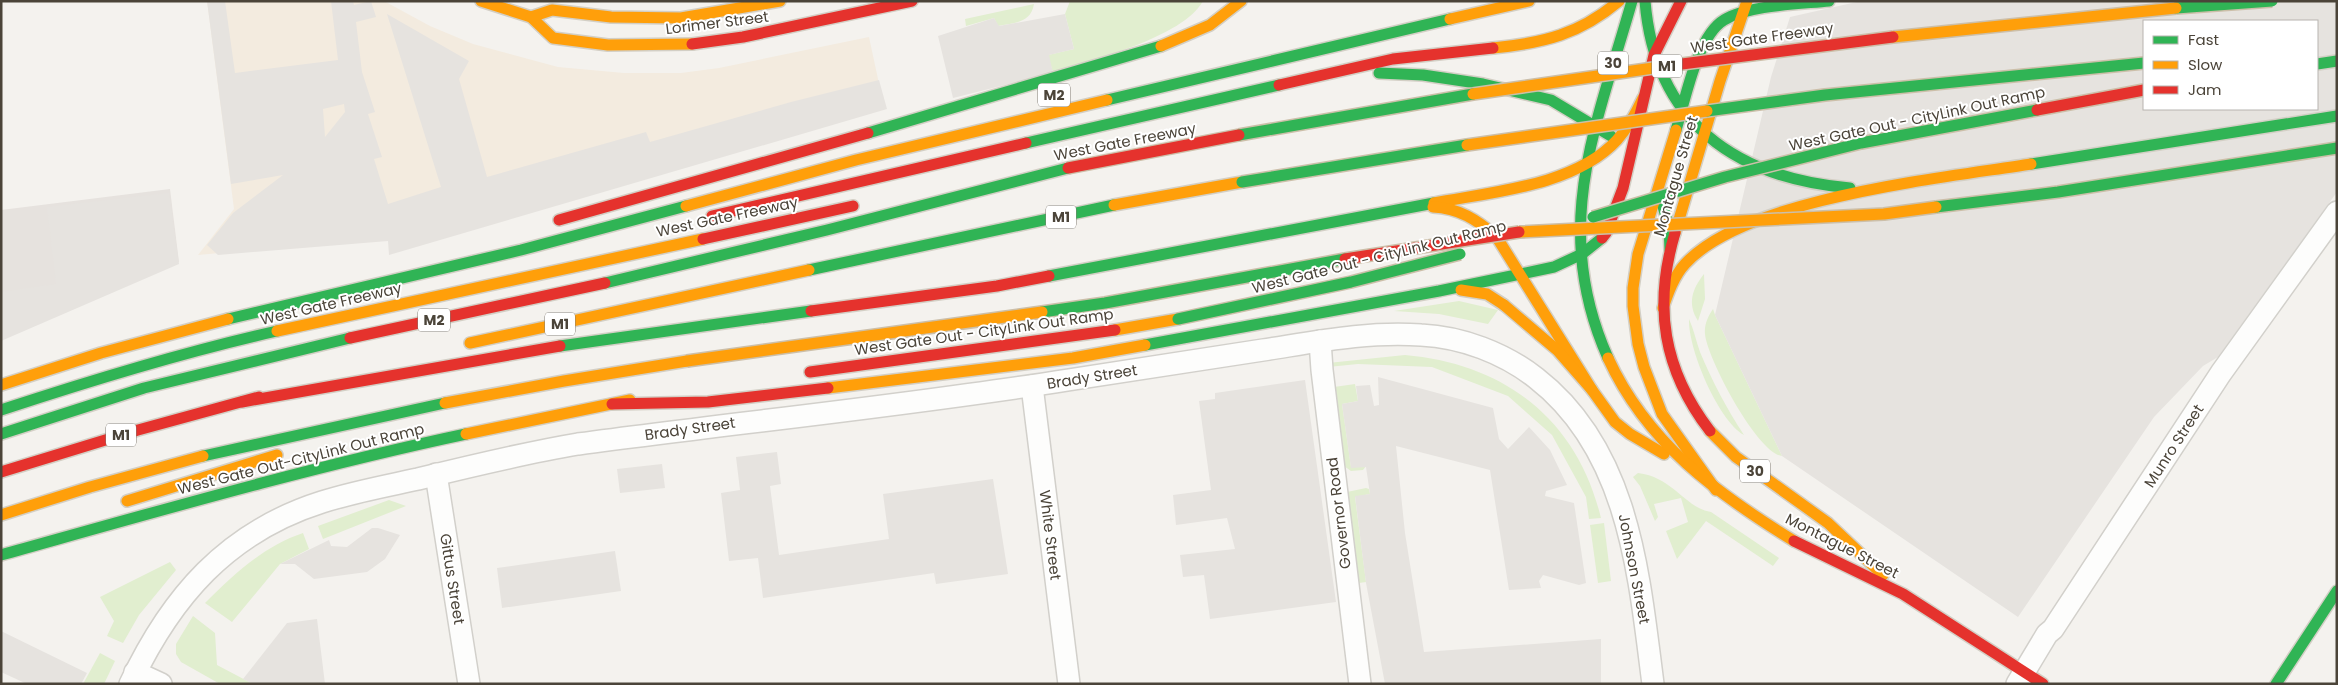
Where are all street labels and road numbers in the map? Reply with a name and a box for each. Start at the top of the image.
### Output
street label: Lorimer Street [664,6,770,39]
street label: West Gate Freeway [1689,17,1835,58]
road number: 30 [1598,52,1628,74]
road number: M1 [1652,54,1682,78]
street label: West Gate Out - CityLink Out Ramp [1787,81,2047,156]
road number: M2 [1038,84,1070,106]
street label: Montague Street [1648,113,1703,239]
street label: West Gate Freeway [1052,117,1198,166]
street label: West Gate Freeway [654,191,800,242]
road number: M1 [1046,206,1076,228]
street label: West Gate Out - CityLink Out Ramp [1250,215,1508,298]
street label: West Gate Freeway [258,277,404,330]
street label: West Gate Out - CityLink Out Ramp [853,303,1115,360]
road number: M2 [418,308,450,332]
road number: M1 [545,312,575,336]
street label: Brady Street [1045,359,1139,394]
street label: Munro Street [2139,400,2208,491]
street label: Brady Street [643,412,737,445]
street label: West Gate Out-CityLink Out Ramp [175,418,426,499]
road number: M1 [106,424,136,446]
street label: Governor Road [1321,456,1356,570]
road number: 30 [1740,460,1770,482]
street label: White Street [1035,489,1066,581]
street label: Montague Street [1782,508,1903,583]
street label: Johnson Street [1614,512,1655,626]
street label: Gittus Street [435,532,470,626]

